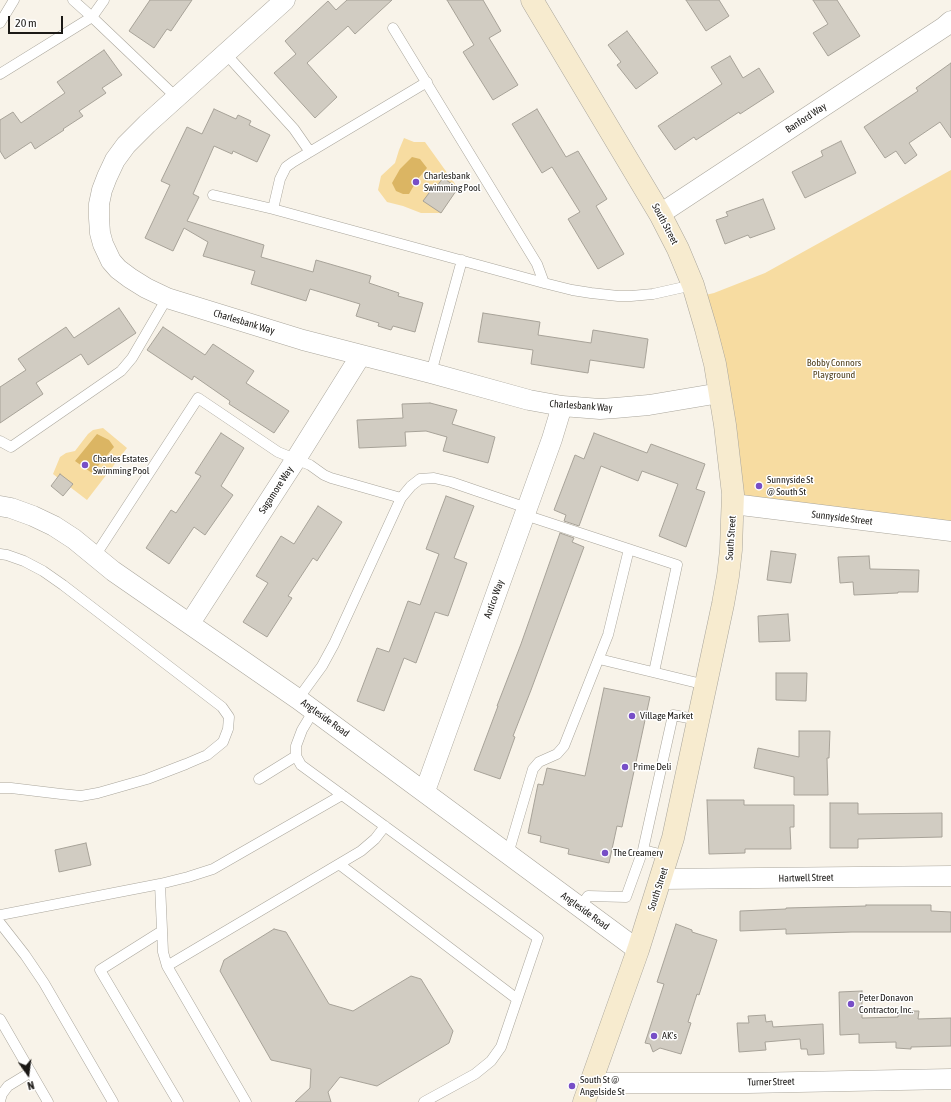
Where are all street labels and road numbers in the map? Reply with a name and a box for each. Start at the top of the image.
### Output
street label: Banford Way [783,100,829,136]
street label: South Street [649,201,681,247]
street label: Charlesbank Way [212,307,276,337]
street label: Charlesbank Way [549,398,613,414]
street label: Sagamore Way [256,464,296,516]
street label: Sunnyside Street [811,508,873,528]
street label: South Street [723,515,739,561]
street label: Antico Way [481,578,507,620]
street label: Angleside Road [299,696,351,740]
street label: South Street [645,866,671,912]
street label: Hartwell Street [778,872,834,884]
street label: Angleside Road [559,889,611,933]
street label: Turner Street [747,1076,795,1088]

